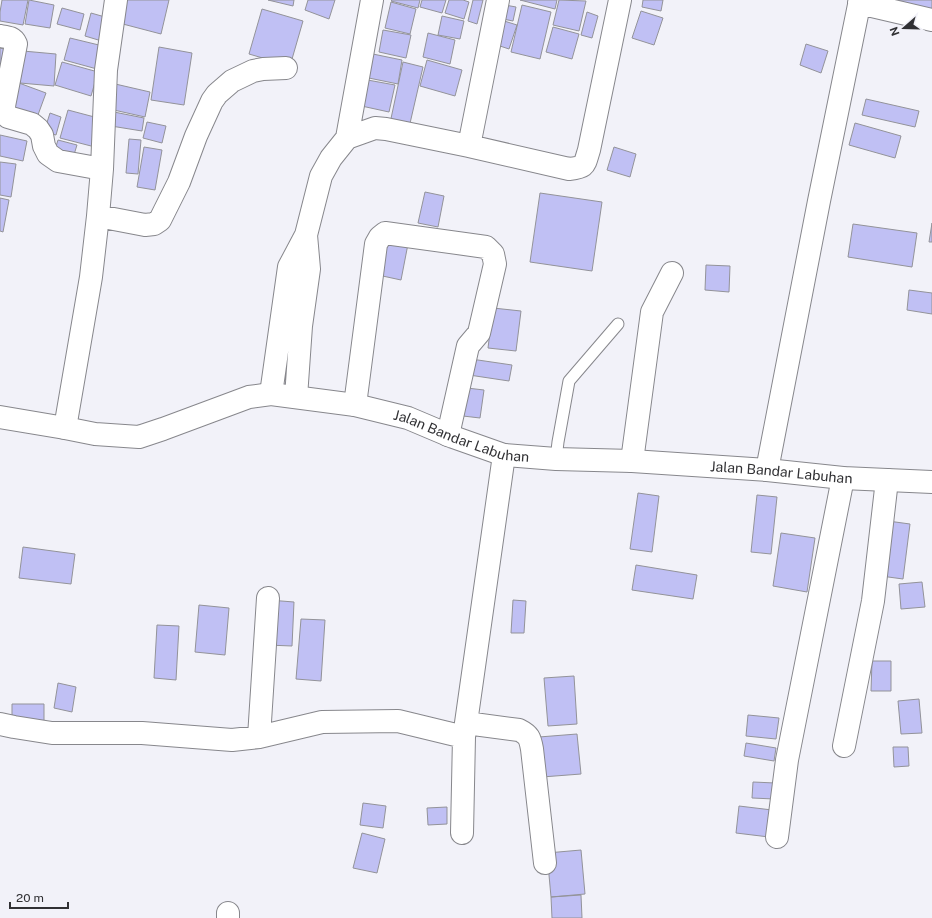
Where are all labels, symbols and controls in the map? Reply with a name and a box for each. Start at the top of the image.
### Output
north arrow [884,8,924,48]
text: N [887,25,902,38]
street label: Jalan Bandar Labuhan [392,407,530,465]
street label: Jalan Bandar Labuhan [710,458,853,486]
scale bar [10,884,68,910]
text: 20 m [16,891,44,905]

